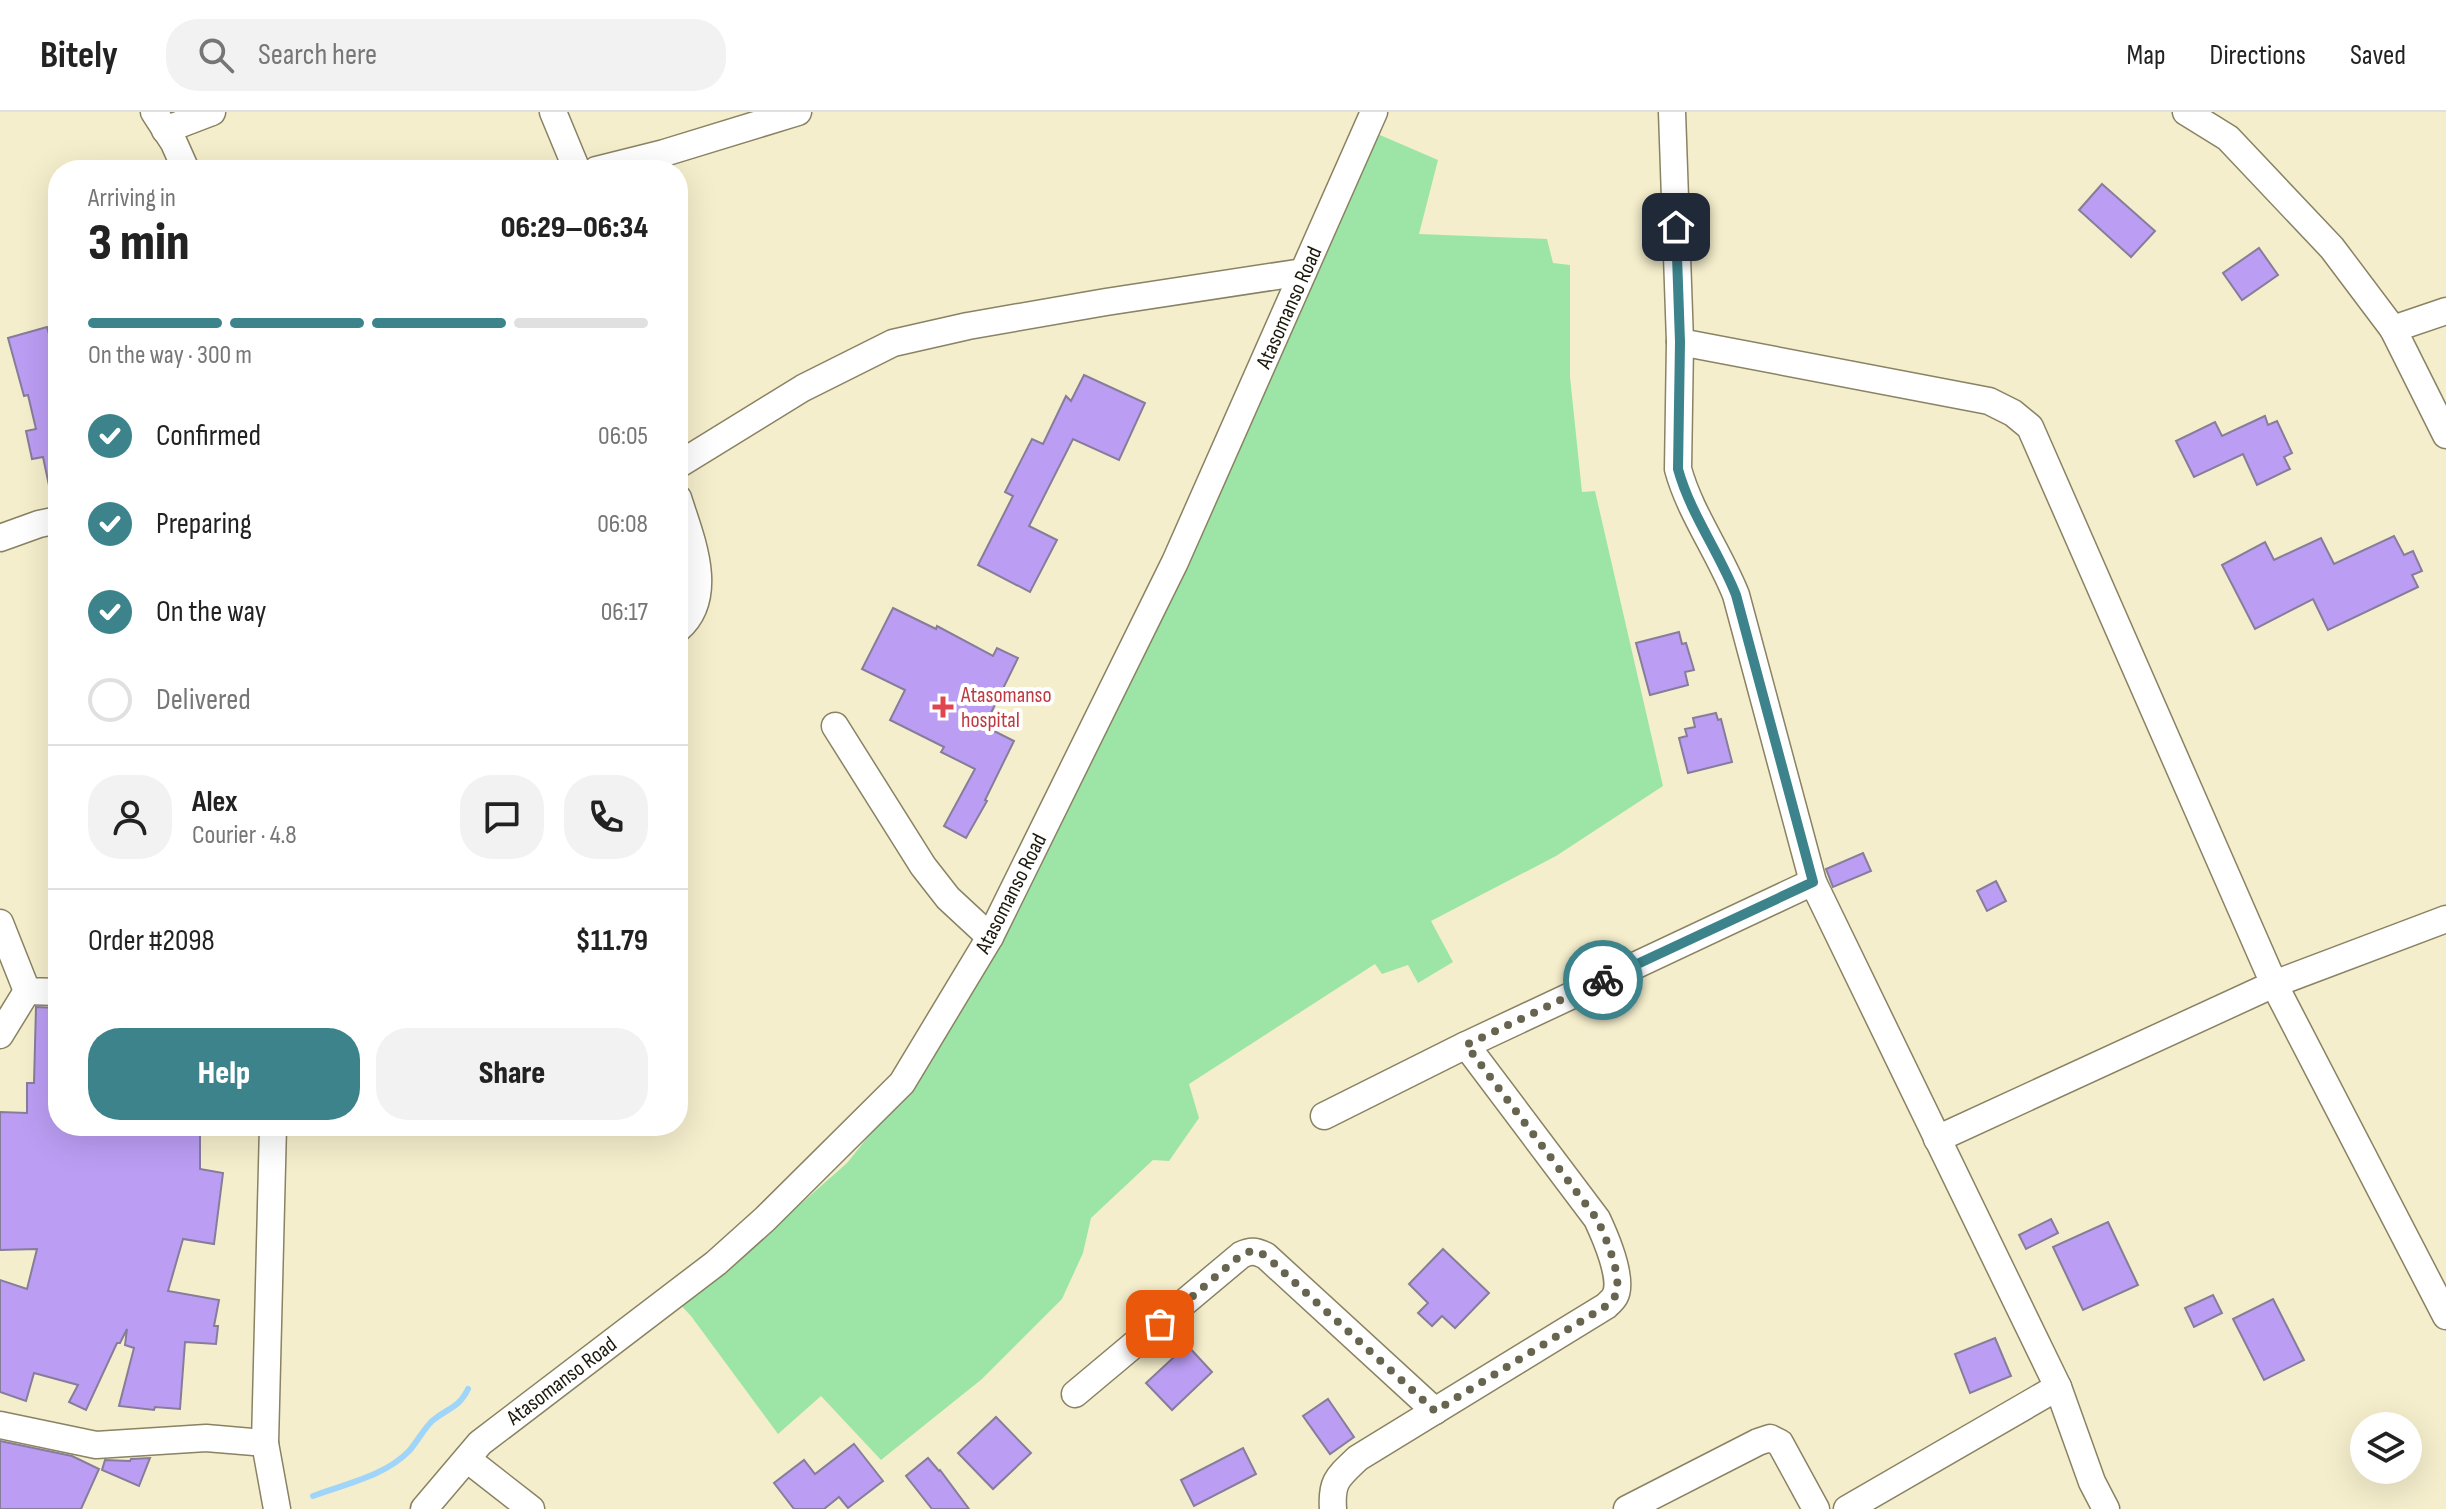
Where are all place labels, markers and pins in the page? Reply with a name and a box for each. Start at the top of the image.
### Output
pin [1642,193,1710,261]
place label: Atasomanso hospital [960,682,1052,734]
marker: Atasomanso hospital [932,696,954,718]
pin [1126,1290,1194,1358]

